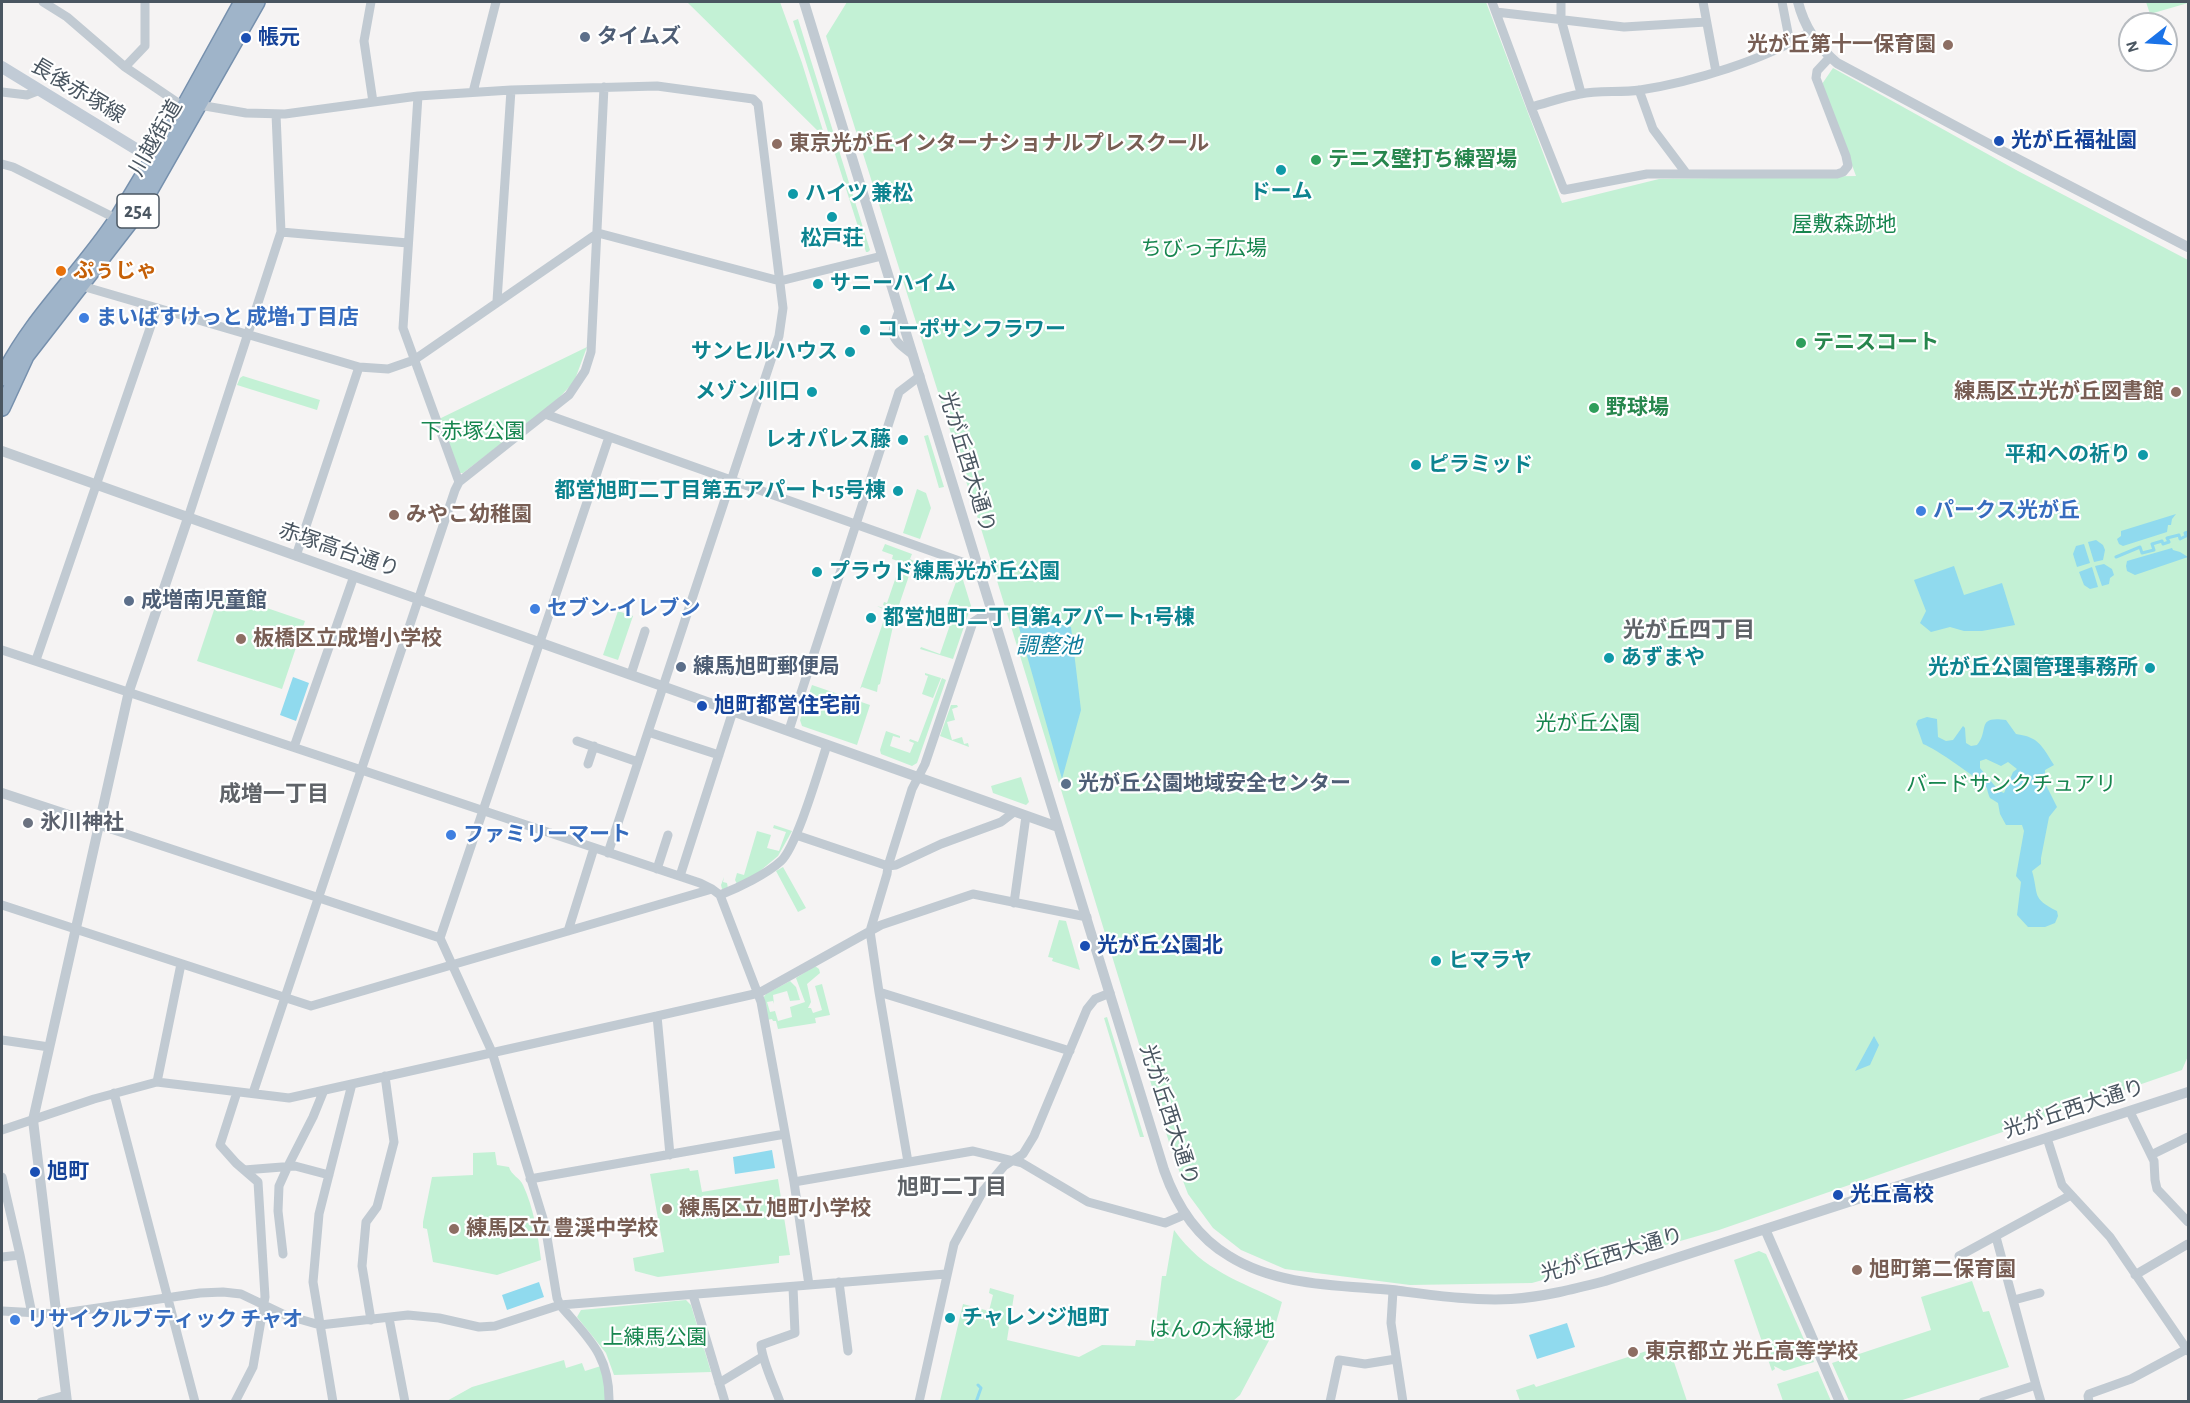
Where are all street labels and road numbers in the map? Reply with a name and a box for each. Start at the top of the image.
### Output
street label: 長後赤塚線 [27,53,129,129]
street label: 川越街道 [124,95,188,181]
road number: 254 [117,194,159,228]
street label: 光が丘西大通り [933,388,1001,536]
street label: 赤塚高台通り [275,518,403,582]
street label: 光が丘西大通り [1134,1041,1204,1189]
street label: 光が丘西大通り [2000,1074,2148,1144]
street label: 光が丘西大通り [1538,1223,1686,1287]

